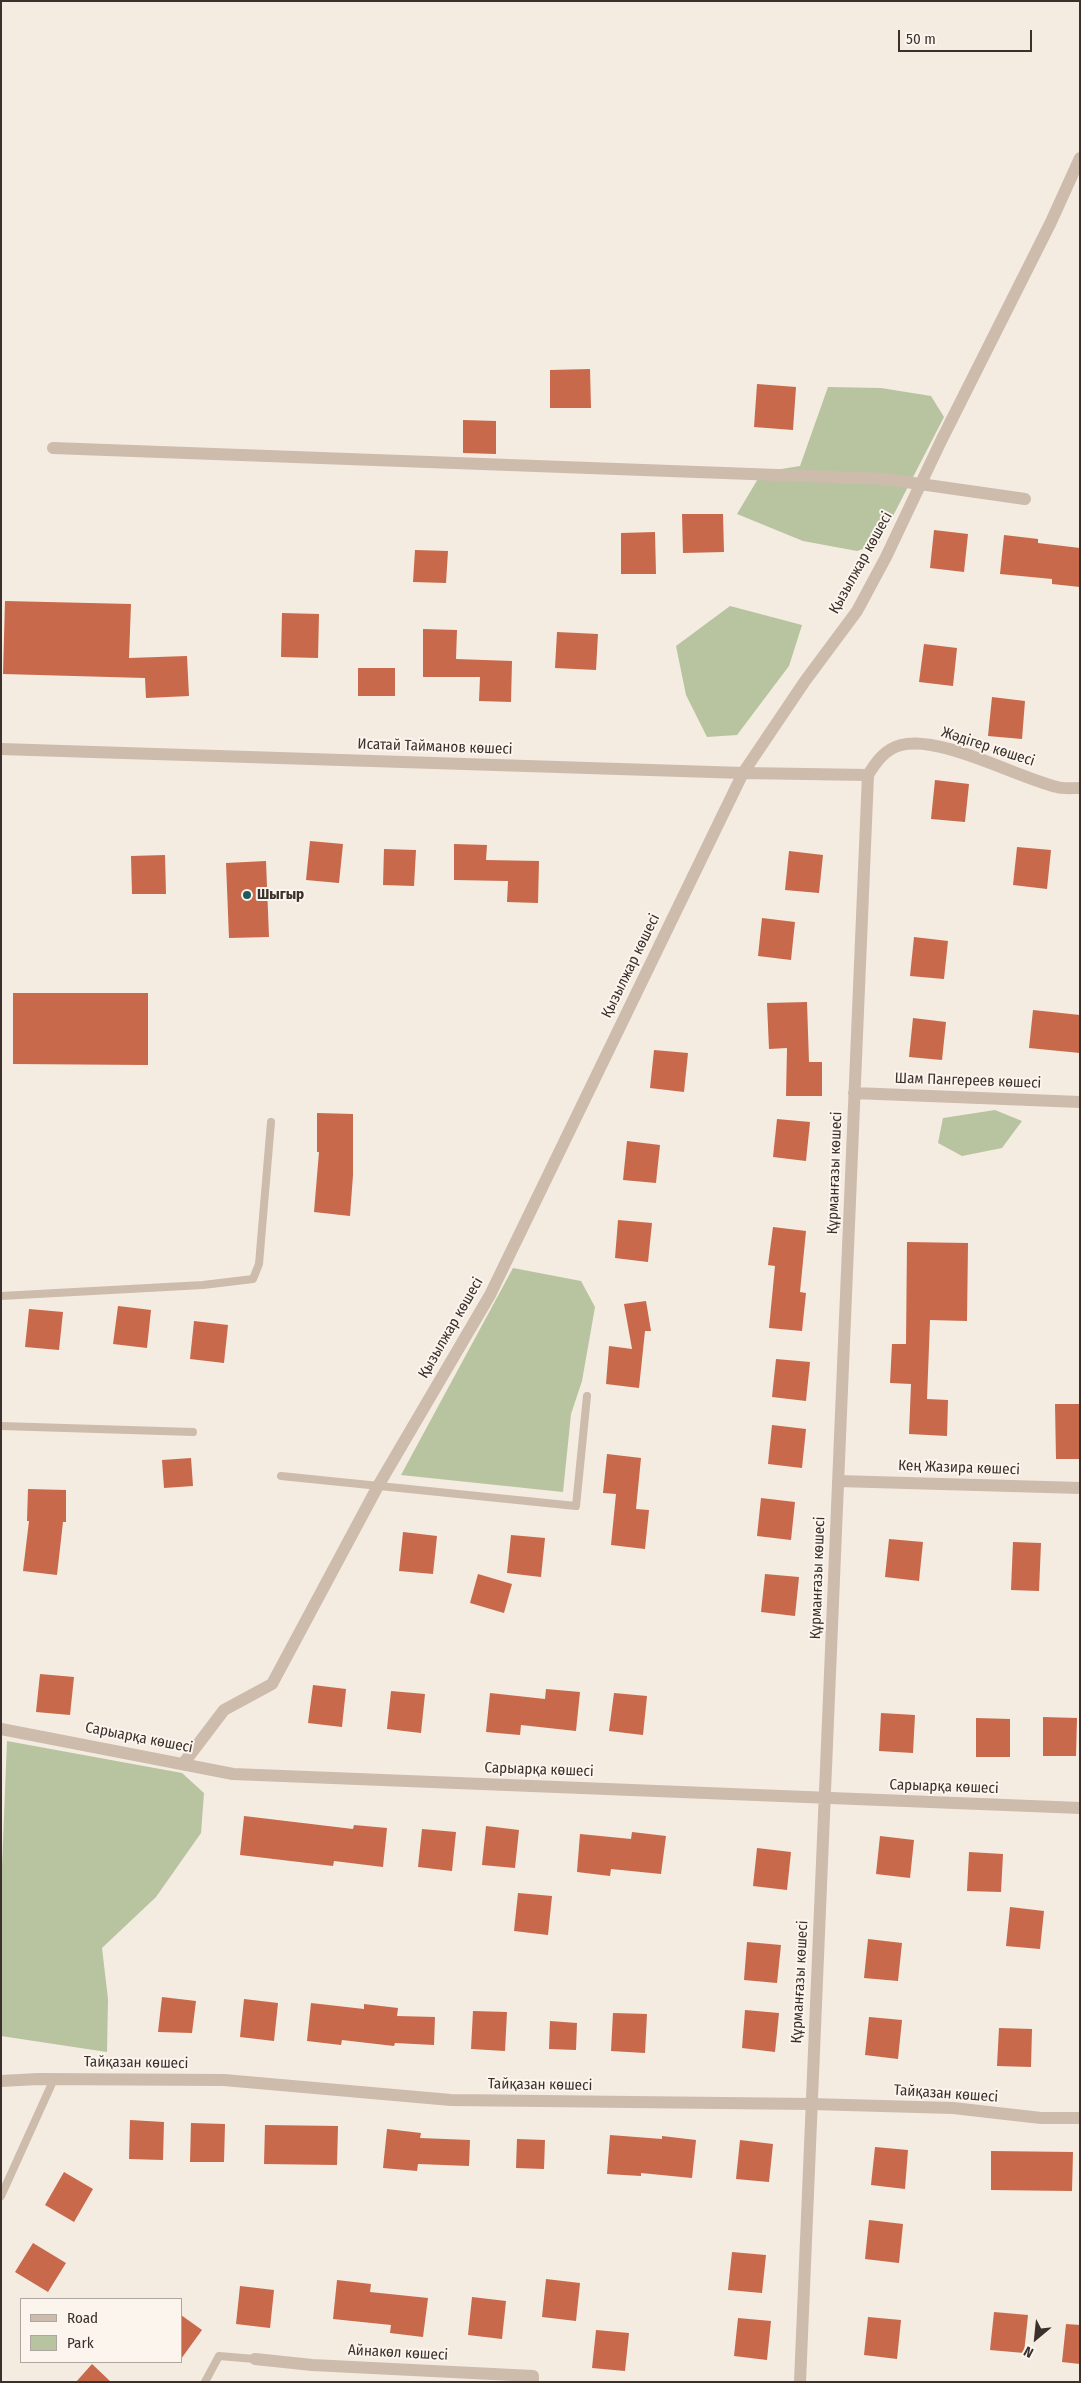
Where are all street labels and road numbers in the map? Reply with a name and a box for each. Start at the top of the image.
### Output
street label: Қызылжар көшесі [826,509,896,617]
street label: Жәдігер көшесі [939,723,1037,771]
street label: Исатай Тайманов көшесі [357,735,513,759]
street label: Қызылжар көшесі [598,911,664,1021]
street label: Шам Пангереев көшесі [894,1069,1042,1093]
street label: Құрманғазы көшесі [824,1111,846,1235]
street label: Қызылжар көшесі [415,1274,487,1382]
street label: Кең Жазира көшесі [898,1457,1020,1479]
street label: Құрманғазы көшесі [807,1516,829,1640]
street label: Сарыарқа көшесі [84,1719,194,1757]
street label: Сарыарқа көшесі [484,1759,594,1781]
street label: Сарыарқа көшесі [889,1776,999,1798]
street label: Құрманғазы көшесі [788,1920,812,2044]
street label: Тайқазан көшесі [84,2053,188,2073]
street label: Тайқазан көшесі [488,2075,592,2095]
street label: Тайқазан көшесі [893,2081,999,2107]
street label: Айнакөл көшесі [347,2341,449,2365]

